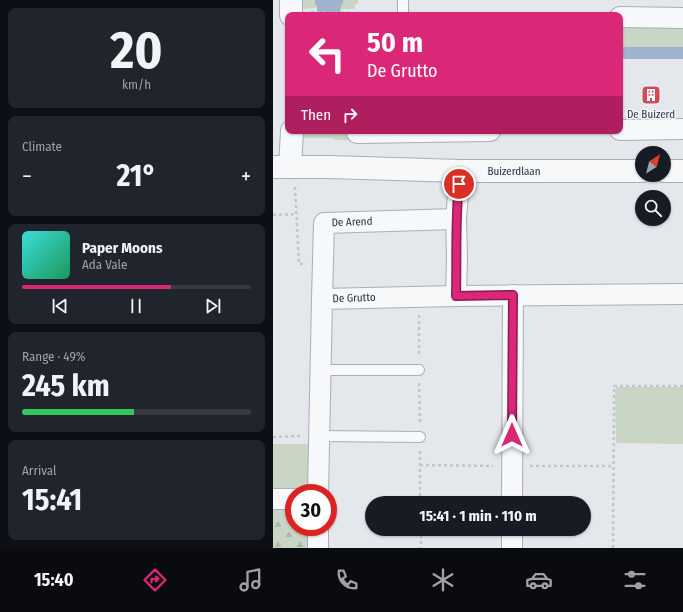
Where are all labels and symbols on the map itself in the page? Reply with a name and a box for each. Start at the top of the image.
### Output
building icon: De Buizerd [640,84,662,106]
place label: De Buizerd [627,108,675,121]
north arrow [635,146,671,182]
street label: Buizerdlaan [487,165,541,178]
pin [442,167,476,201]
street label: De Arend [331,215,373,229]
street label: De Grutto [332,291,376,305]
position arrow [491,414,533,456]
speed limit sign: 30 [285,484,337,536]

